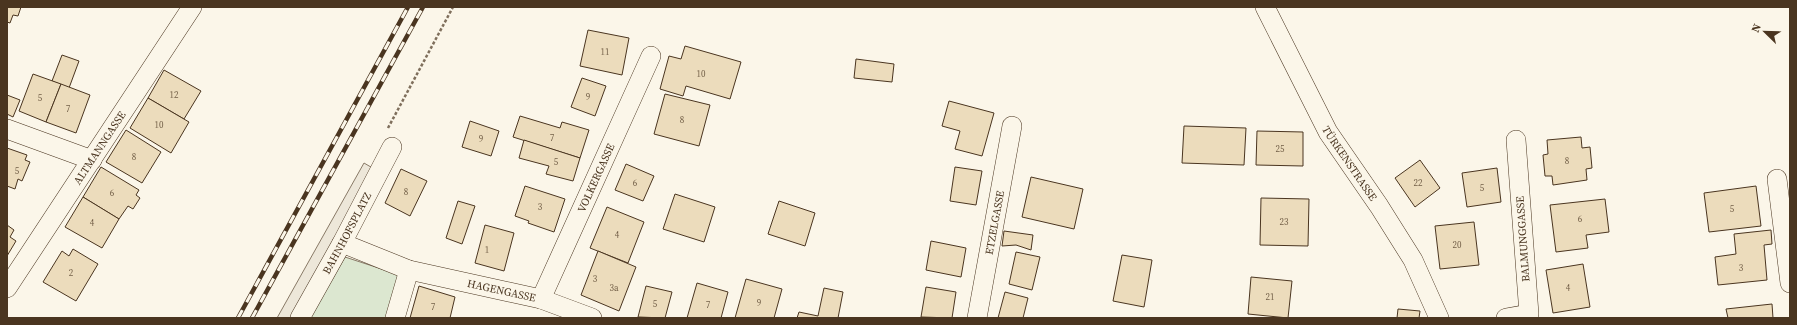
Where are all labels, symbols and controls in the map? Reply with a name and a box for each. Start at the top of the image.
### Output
north arrow [1745,12,1785,52]
text: N [1748,22,1765,35]
house number: 11 [600,46,610,58]
house number: 10 [696,68,706,80]
house number: 12 [169,89,179,101]
house number: 9 [586,91,591,103]
house number: 5 [38,92,43,104]
house number: 7 [66,103,71,115]
street label: ALTMANNGASSE [70,108,129,187]
house number: 8 [680,114,685,126]
house number: 10 [154,119,164,131]
street label: TÜRKENSTRASSE [1319,123,1381,204]
house number: 7 [550,132,555,144]
house number: 9 [479,133,484,145]
street label: VOLKERGASSE [574,141,618,215]
house number: 25 [1275,143,1285,155]
house number: 8 [132,151,137,163]
house number: 8 [1565,155,1570,167]
house number: 5 [554,156,559,168]
house number: 5 [15,165,20,177]
house number: 6 [633,177,638,189]
house number: 22 [1413,177,1423,189]
house number: 5 [1480,182,1485,194]
house number: 8 [404,186,409,198]
house number: 6 [110,187,115,199]
street label: ETZELGASSE [981,189,1008,256]
street label: BAHNHOFSPLATZ [319,190,375,277]
street label: BALMUNGGASSE [1512,195,1533,282]
house number: 3 [538,201,543,213]
house number: 5 [1730,203,1735,215]
house number: 6 [1578,213,1583,225]
house number: 23 [1279,216,1289,228]
house number: 4 [90,217,95,229]
house number: 4 [615,229,620,241]
house number: 20 [1452,239,1462,251]
house number: 1 [485,244,489,256]
house number: 3 [1739,262,1744,274]
house number: 2 [69,267,74,279]
house number: 3 [593,273,598,285]
street label: HAGENGASSE [466,276,538,305]
house number: 3a [609,282,619,294]
house number: 4 [1566,282,1571,294]
house number: 21 [1265,291,1275,303]
house number: 9 [757,297,762,309]
house number: 5 [653,298,658,310]
house number: 7 [706,299,711,311]
house number: 7 [431,301,436,313]

